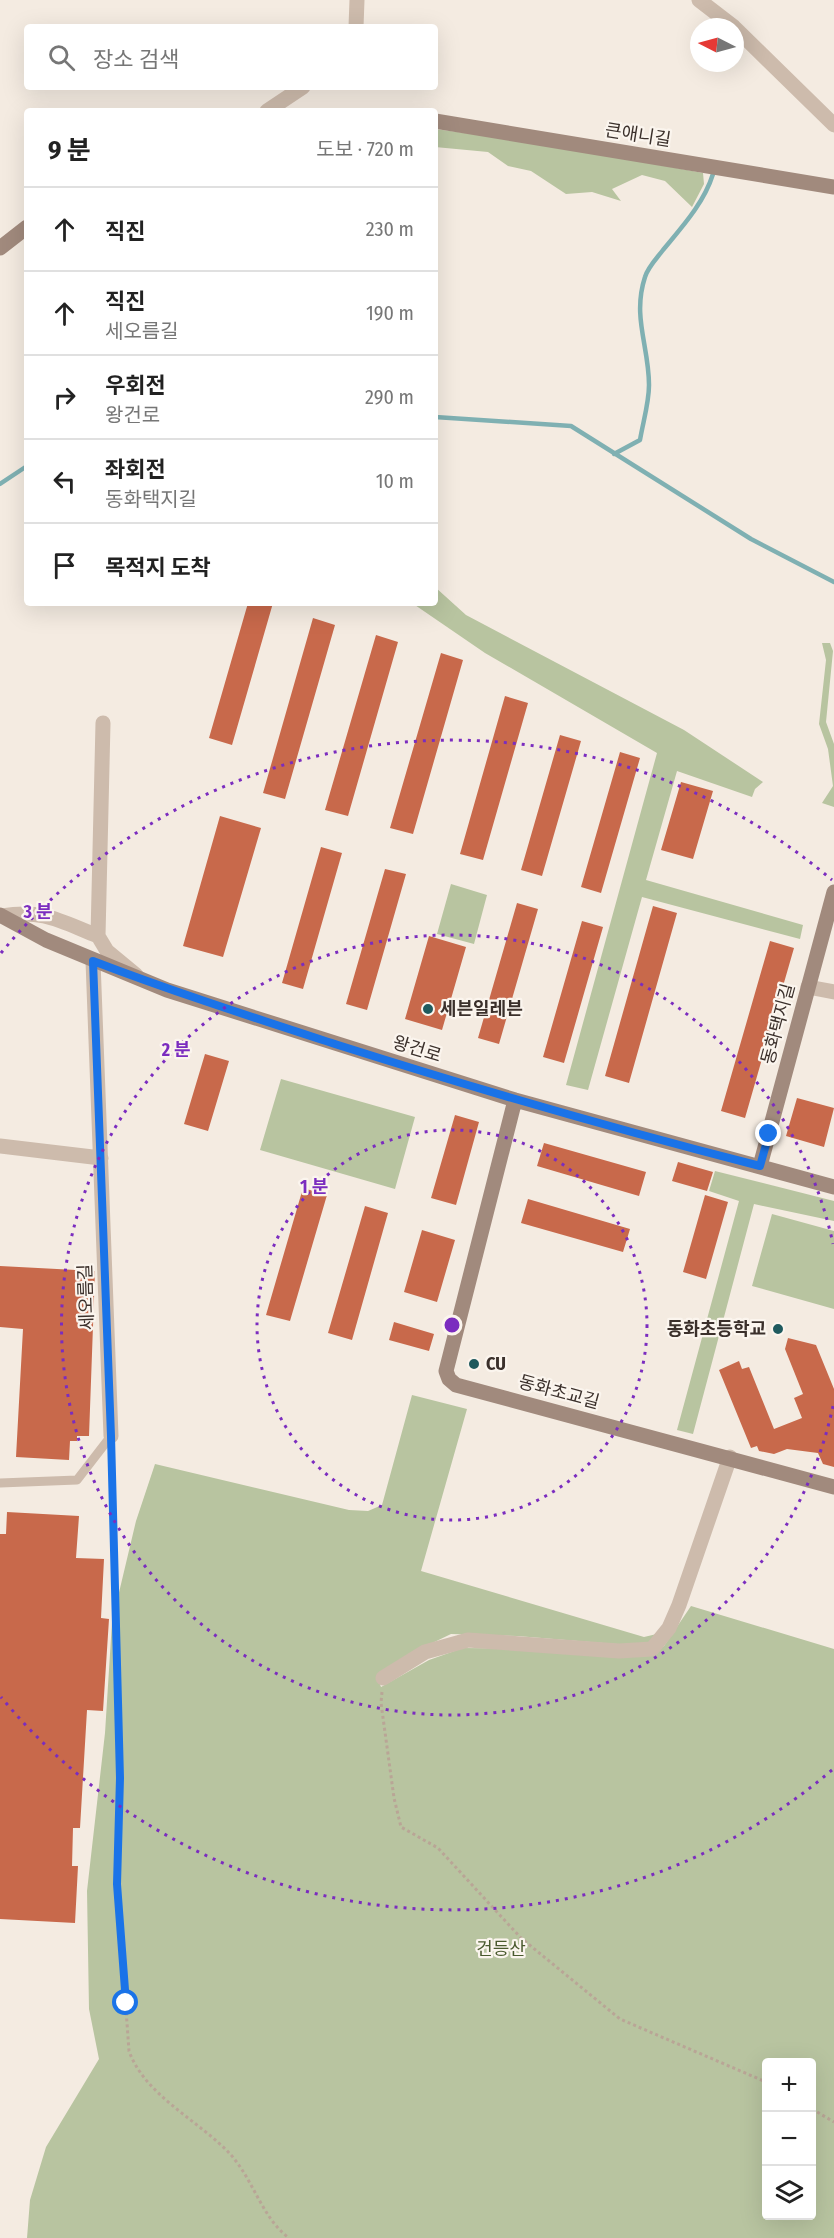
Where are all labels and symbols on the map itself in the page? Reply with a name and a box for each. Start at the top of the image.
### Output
north arrow [690,18,744,72]
street label: 큰애니길 [604,119,672,151]
text: 3 분 [23,901,53,923]
street label: 동화택지길 [757,981,799,1067]
place label: 세븐일레븐 [440,998,523,1020]
marker: 세븐일레븐 [421,1002,435,1016]
street label: 왕건로 [390,1031,444,1067]
text: 2 분 [161,1039,191,1061]
route end [755,1120,781,1146]
text: 1 분 [300,1176,328,1198]
street label: 세오름길 [74,1264,98,1330]
centre of rings [442,1315,462,1335]
place label: 동화초등학교 [667,1318,766,1340]
marker: 동화초등학교 [771,1322,785,1336]
place label: CU [486,1353,506,1375]
marker: CU [467,1357,481,1371]
street label: 동화초교길 [516,1371,602,1413]
park label: 건등산 [476,1938,526,1960]
route start [112,1989,138,2015]

